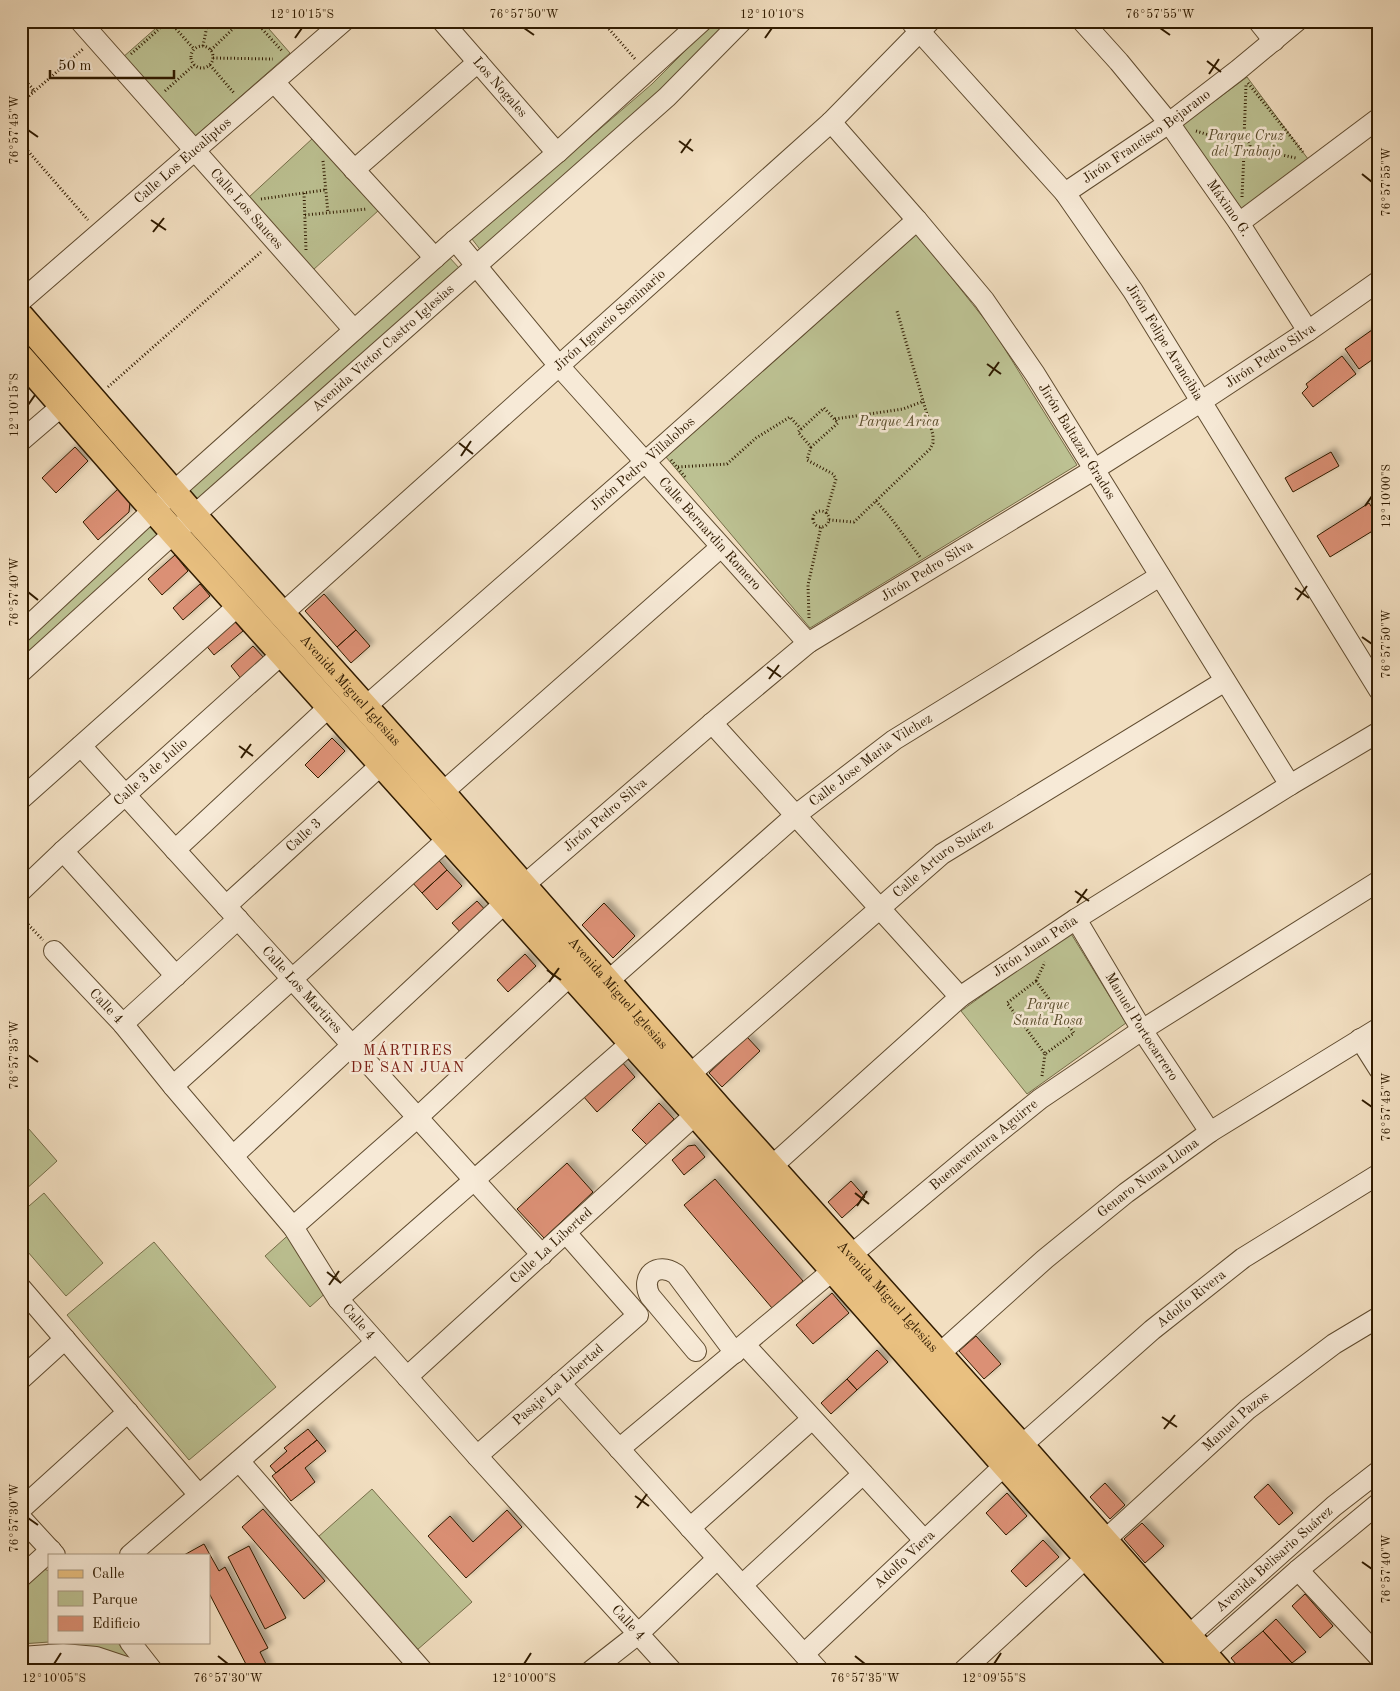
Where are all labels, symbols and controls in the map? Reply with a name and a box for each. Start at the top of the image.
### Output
text: 12°10'15"S [270,8,334,21]
text: 76°57'50"W [489,8,559,21]
text: 76°57'55"W [1125,8,1195,21]
text: 12°10'10"S [740,9,804,21]
scale bar [50,48,174,80]
street label: Los Nogales [470,55,530,120]
text: 50 m [58,59,92,74]
street label: Jirón Francisco Bejarano [1080,87,1213,186]
text: 76°57'45"W [8,95,21,165]
street label: Calle Los Eucaliptos [131,115,234,207]
park label: Parque Cruz del Trabajo [1207,129,1284,160]
text: 76°57'55"W [1380,147,1393,217]
street label: Calle Los Sauces [207,166,286,252]
street label: Máximo G. [1204,177,1253,239]
street label: Jirón Ignacio Seminario [551,267,668,374]
street label: Jirón Felipe Arancibia [1123,281,1206,403]
street label: Avenida Victor Castro Iglesias [310,282,457,414]
street label: Jirón Pedro Silva [1223,321,1318,391]
text: 12°10'15"S [8,373,21,437]
street label: Jirón Baltazar Grados [1036,381,1118,502]
street label: Jirón Pedro Villalobos [588,414,697,513]
park label: Parque Arica [858,415,940,430]
text: 12°10'00"S [1381,464,1393,528]
street label: Calle Bernardin Romero [656,475,764,593]
street label: Jirón Pedro Silva [879,538,976,604]
text: 76°57'40"W [8,557,21,627]
text: 76°57'50"W [1380,609,1393,679]
street label: Avenida Miguel Iglesias [297,632,403,749]
street label: Calle Jose Maria Vilchez [807,711,935,809]
street label: Calle 3 de Julio [111,736,190,809]
street label: Jirón Pedro Silva [561,775,650,855]
street label: Calle 3 [283,816,324,855]
street label: Calle Arturo Suárez [890,817,996,900]
street label: Jirón Juan Peña [990,913,1080,980]
street label: Avenida Miguel Iglesias [565,935,670,1052]
street label: Calle Los Martires [259,944,345,1036]
street label: Manuel Portocarrero [1102,970,1181,1083]
street label: Calle 4 [87,986,126,1026]
park label: Parque Santa Rosa [1013,998,1084,1028]
text: 76°57'35"W [8,1020,21,1090]
district label: MÁRTIRES DE SAN JUAN [351,1041,465,1076]
text: 76°57'45"W [1380,1072,1393,1142]
street label: Buenaventura Aguirre [927,1097,1040,1193]
street label: Genaro Numa Llona [1095,1136,1201,1220]
street label: Calle La Liberted [507,1205,595,1287]
street label: Avenida Miguel Iglesias [834,1239,940,1355]
street label: Adolfo Rivera [1154,1267,1229,1330]
street label: Calle 4 [339,1302,378,1343]
street label: Pasaje La Libertad [510,1341,606,1428]
street label: Manuel Pazos [1200,1389,1271,1454]
text: 76°57'30"W [8,1483,21,1553]
street label: Avenida Belisario Suárez [1213,1504,1335,1615]
street label: Adolfo Viera [872,1528,938,1591]
text: 76°57'40"W [1380,1534,1393,1604]
legend [48,1554,210,1644]
text: Calle [92,1567,125,1582]
text: Parque [92,1593,138,1608]
street label: Calle 4 [609,1602,648,1643]
text: Edificio [92,1617,140,1632]
text: 12°10'05"S [22,1672,86,1685]
text: 76°57'30"W [193,1672,263,1685]
text: 76°57'35"W [830,1672,900,1685]
text: 12°09'55"S [962,1672,1026,1685]
text: 12°10'00"S [492,1673,556,1685]

